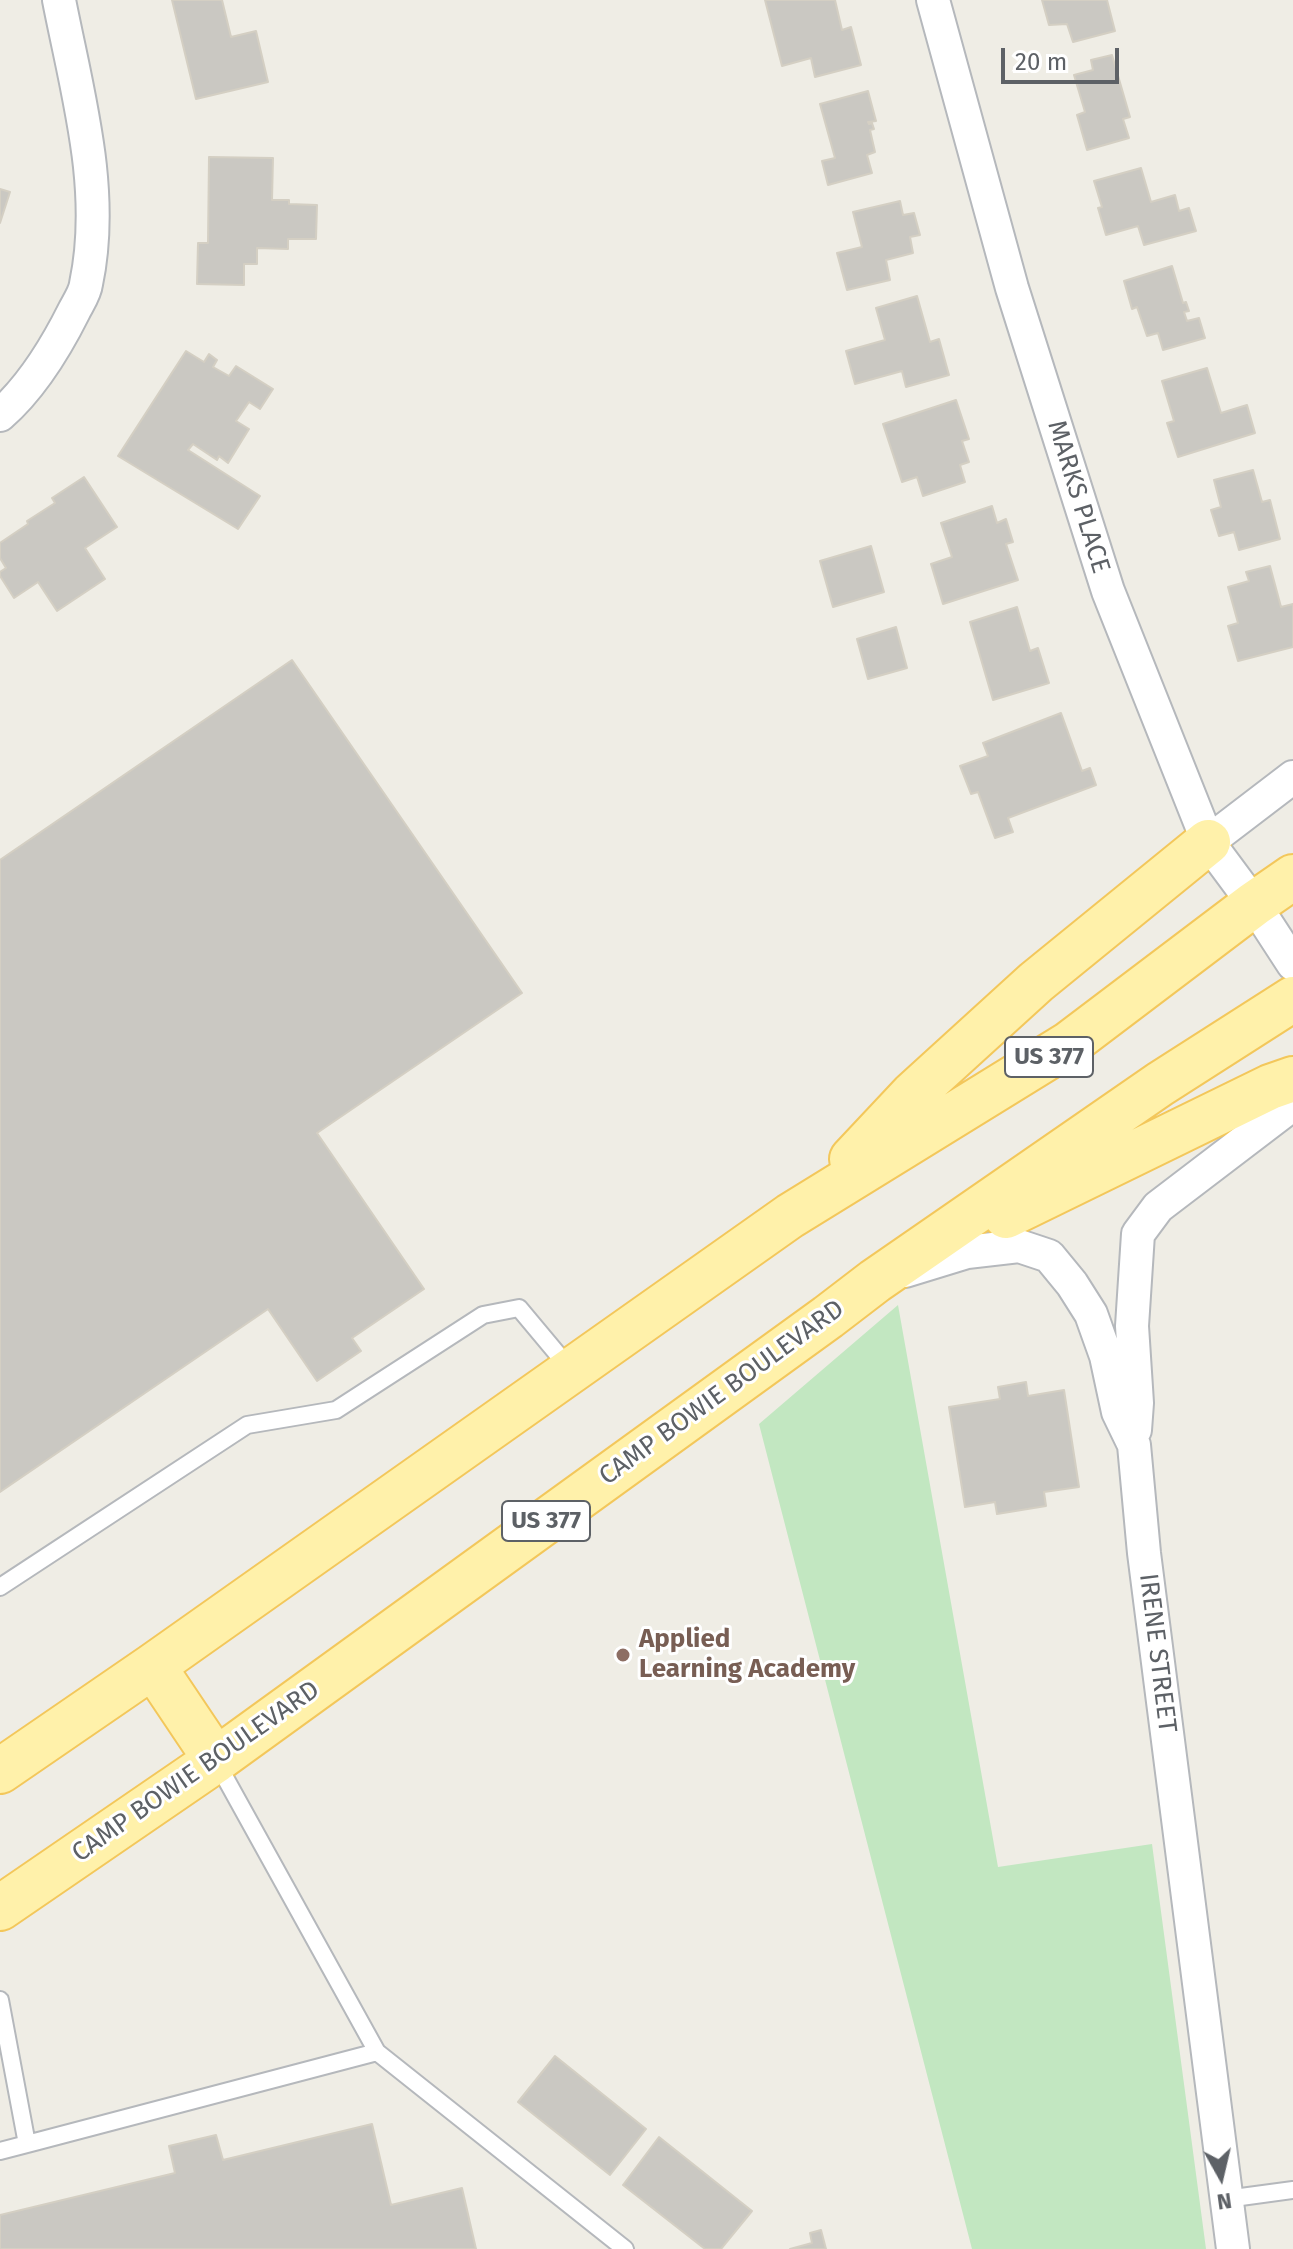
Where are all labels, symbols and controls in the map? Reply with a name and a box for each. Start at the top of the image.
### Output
scale bar [1005,32,1123,82]
text: 20 m [1015,48,1067,76]
street label: MARKS PLACE [1040,417,1116,577]
road number: US 377 [1005,1037,1093,1077]
street label: CAMP BOWIE BOULEVARD [594,1294,850,1492]
road number: US 377 [502,1501,590,1541]
street label: IRENE STREET [1132,1572,1182,1734]
place label: Applied Learning Academy [639,1624,855,1686]
marker: Applied Learning Academy [614,1646,632,1664]
street label: CAMP BOWIE BOULEVARD [66,1675,326,1869]
north arrow [1181,2137,1261,2217]
text: N [1215,2187,1234,2216]

